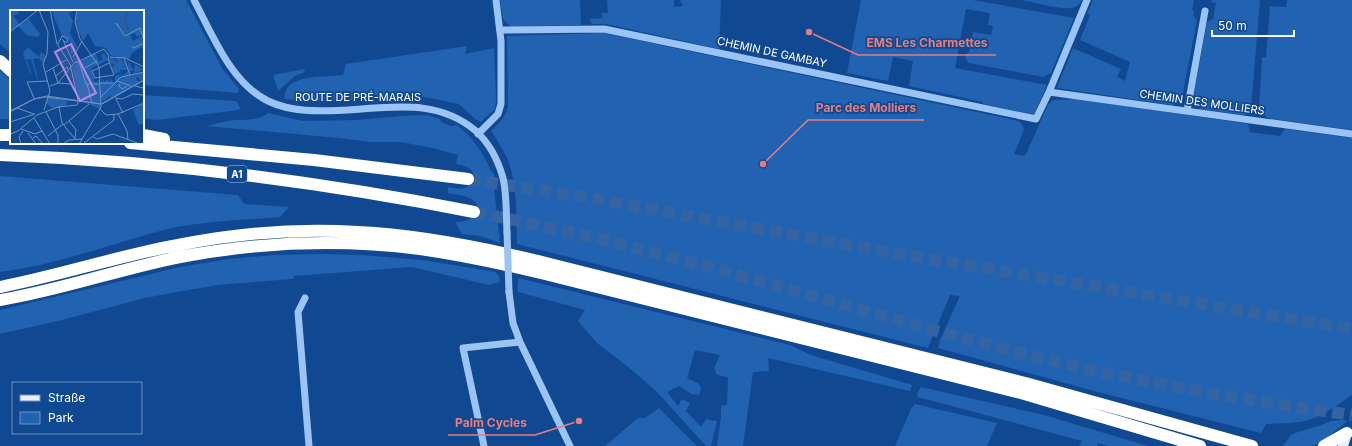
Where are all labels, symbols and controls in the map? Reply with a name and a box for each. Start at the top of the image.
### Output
inset map [10,10,144,144]
scale bar [1212,12,1294,38]
text: 50 m [1218,18,1247,33]
callout: EMS Les Charmettes [858,31,996,55]
street label: CHEMIN DE GAMBAY [716,34,829,71]
text: EMS Les Charmettes [866,35,988,50]
street label: CHEMIN DES MOLLIERS [1138,86,1266,118]
street label: ROUTE DE PRÉ-MARAIS [295,90,421,104]
callout: Parc des Molliers [808,96,924,120]
text: Parc des Molliers [816,100,916,115]
road number: A1 [227,166,247,182]
legend [12,382,142,434]
text: Straße [48,390,85,405]
text: Park [48,410,74,425]
callout: Palm Cycles [448,411,535,435]
text: Palm Cycles [455,415,527,430]

